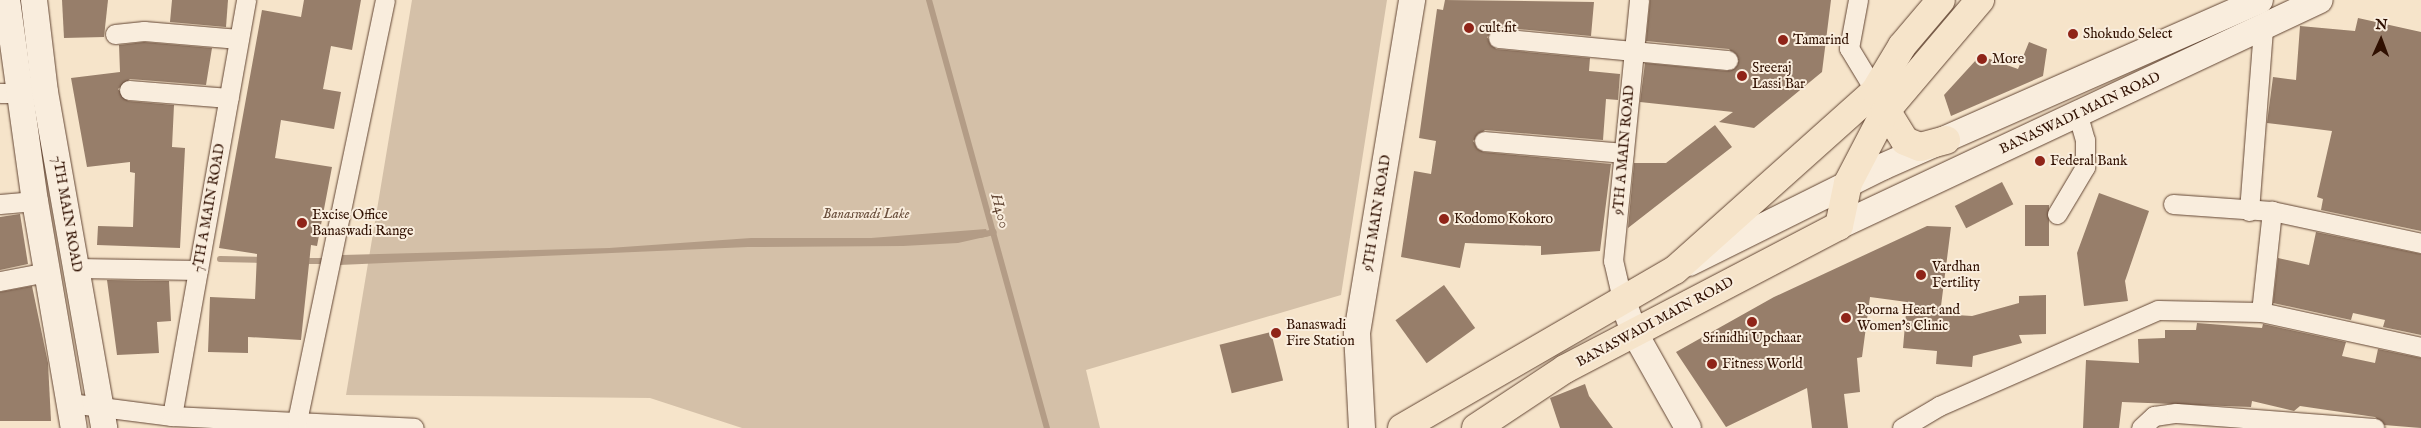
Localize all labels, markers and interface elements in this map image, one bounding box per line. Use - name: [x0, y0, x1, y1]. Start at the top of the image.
- north arrow: [2356, 15, 2406, 65]
- text: N: [2375, 16, 2388, 34]
- place label: cult.fit: [1479, 20, 1517, 36]
- marker: cult.fit: [1463, 22, 1475, 34]
- place label: Shokudo Select: [2083, 26, 2172, 42]
- marker: Shokudo Select: [2067, 28, 2079, 40]
- place label: Tamarind: [1793, 32, 1849, 48]
- marker: Tamarind: [1777, 34, 1789, 46]
- place label: More: [1992, 51, 2024, 67]
- marker: More: [1976, 53, 1988, 65]
- place label: Sreeraj Lassi Bar: [1752, 60, 1805, 92]
- street label: BANASWADI MAIN ROAD: [1997, 68, 2163, 158]
- marker: Sreeraj Lassi Bar: [1736, 70, 1748, 82]
- street label: 9TH A MAIN ROAD: [1610, 84, 1638, 216]
- street label: 7TH A MAIN ROAD: [189, 142, 229, 274]
- place label: Federal Bank: [2050, 153, 2127, 169]
- street label: 7TH MAIN ROAD: [48, 154, 86, 274]
- street label: 9TH MAIN ROAD: [1360, 154, 1394, 272]
- marker: Federal Bank: [2034, 155, 2046, 167]
- water label: H400: [987, 191, 1013, 231]
- park label: Banaswadi Lake: [823, 206, 909, 222]
- place label: Excise Office Banaswadi Range: [312, 207, 413, 240]
- place label: Kodomo Kokoro: [1454, 211, 1553, 227]
- marker: Kodomo Kokoro: [1438, 213, 1450, 225]
- marker: Excise Office Banaswadi Range: [296, 217, 308, 229]
- place label: Vardhan Fertility: [1932, 259, 1980, 292]
- marker: Vardhan Fertility: [1914, 268, 1928, 282]
- street label: BANASWADI MAIN ROAD: [1573, 273, 1737, 371]
- place label: Poorna Heart and Women's Clinic: [1857, 302, 1960, 334]
- marker: Poorna Heart and Women's Clinic: [1839, 311, 1853, 325]
- marker: Srinidhi Upchaar: [1746, 316, 1758, 328]
- place label: Banaswadi Fire Station: [1286, 317, 1355, 350]
- marker: Banaswadi Fire Station: [1270, 327, 1282, 339]
- place label: Srinidhi Upchaar: [1703, 330, 1801, 346]
- place label: Fitness World: [1722, 356, 1803, 372]
- marker: Fitness World: [1706, 358, 1718, 370]

